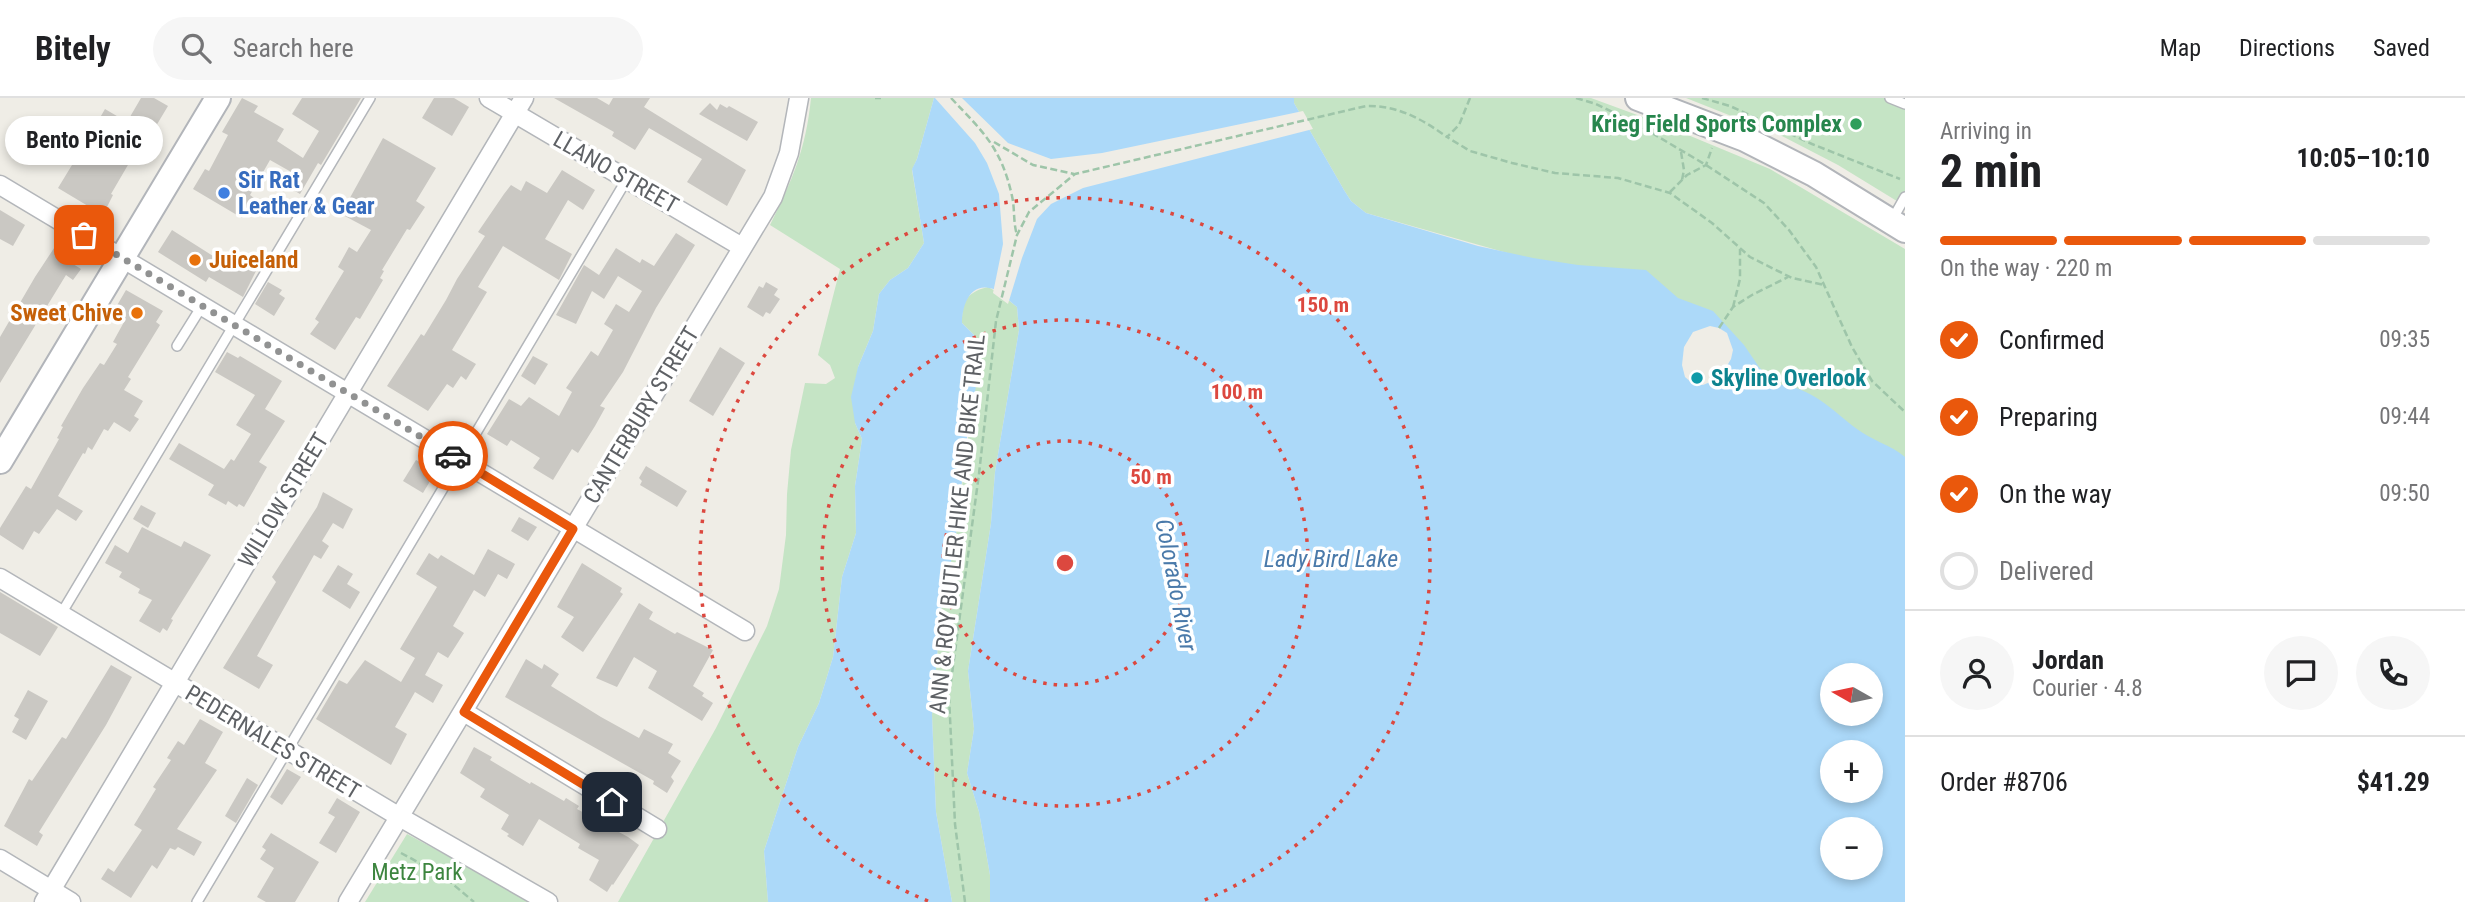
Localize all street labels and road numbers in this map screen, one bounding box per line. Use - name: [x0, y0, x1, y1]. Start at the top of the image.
- street label: LLANO STREET: [548, 126, 683, 219]
- street label: CANTERBURY STREET: [578, 322, 705, 509]
- street label: ANN & ROY BUTLER HIKE AND BIKE TRAIL: [924, 333, 991, 715]
- street label: WILLOW STREET: [233, 428, 334, 572]
- street label: PEDERNALES STREET: [180, 680, 365, 805]

